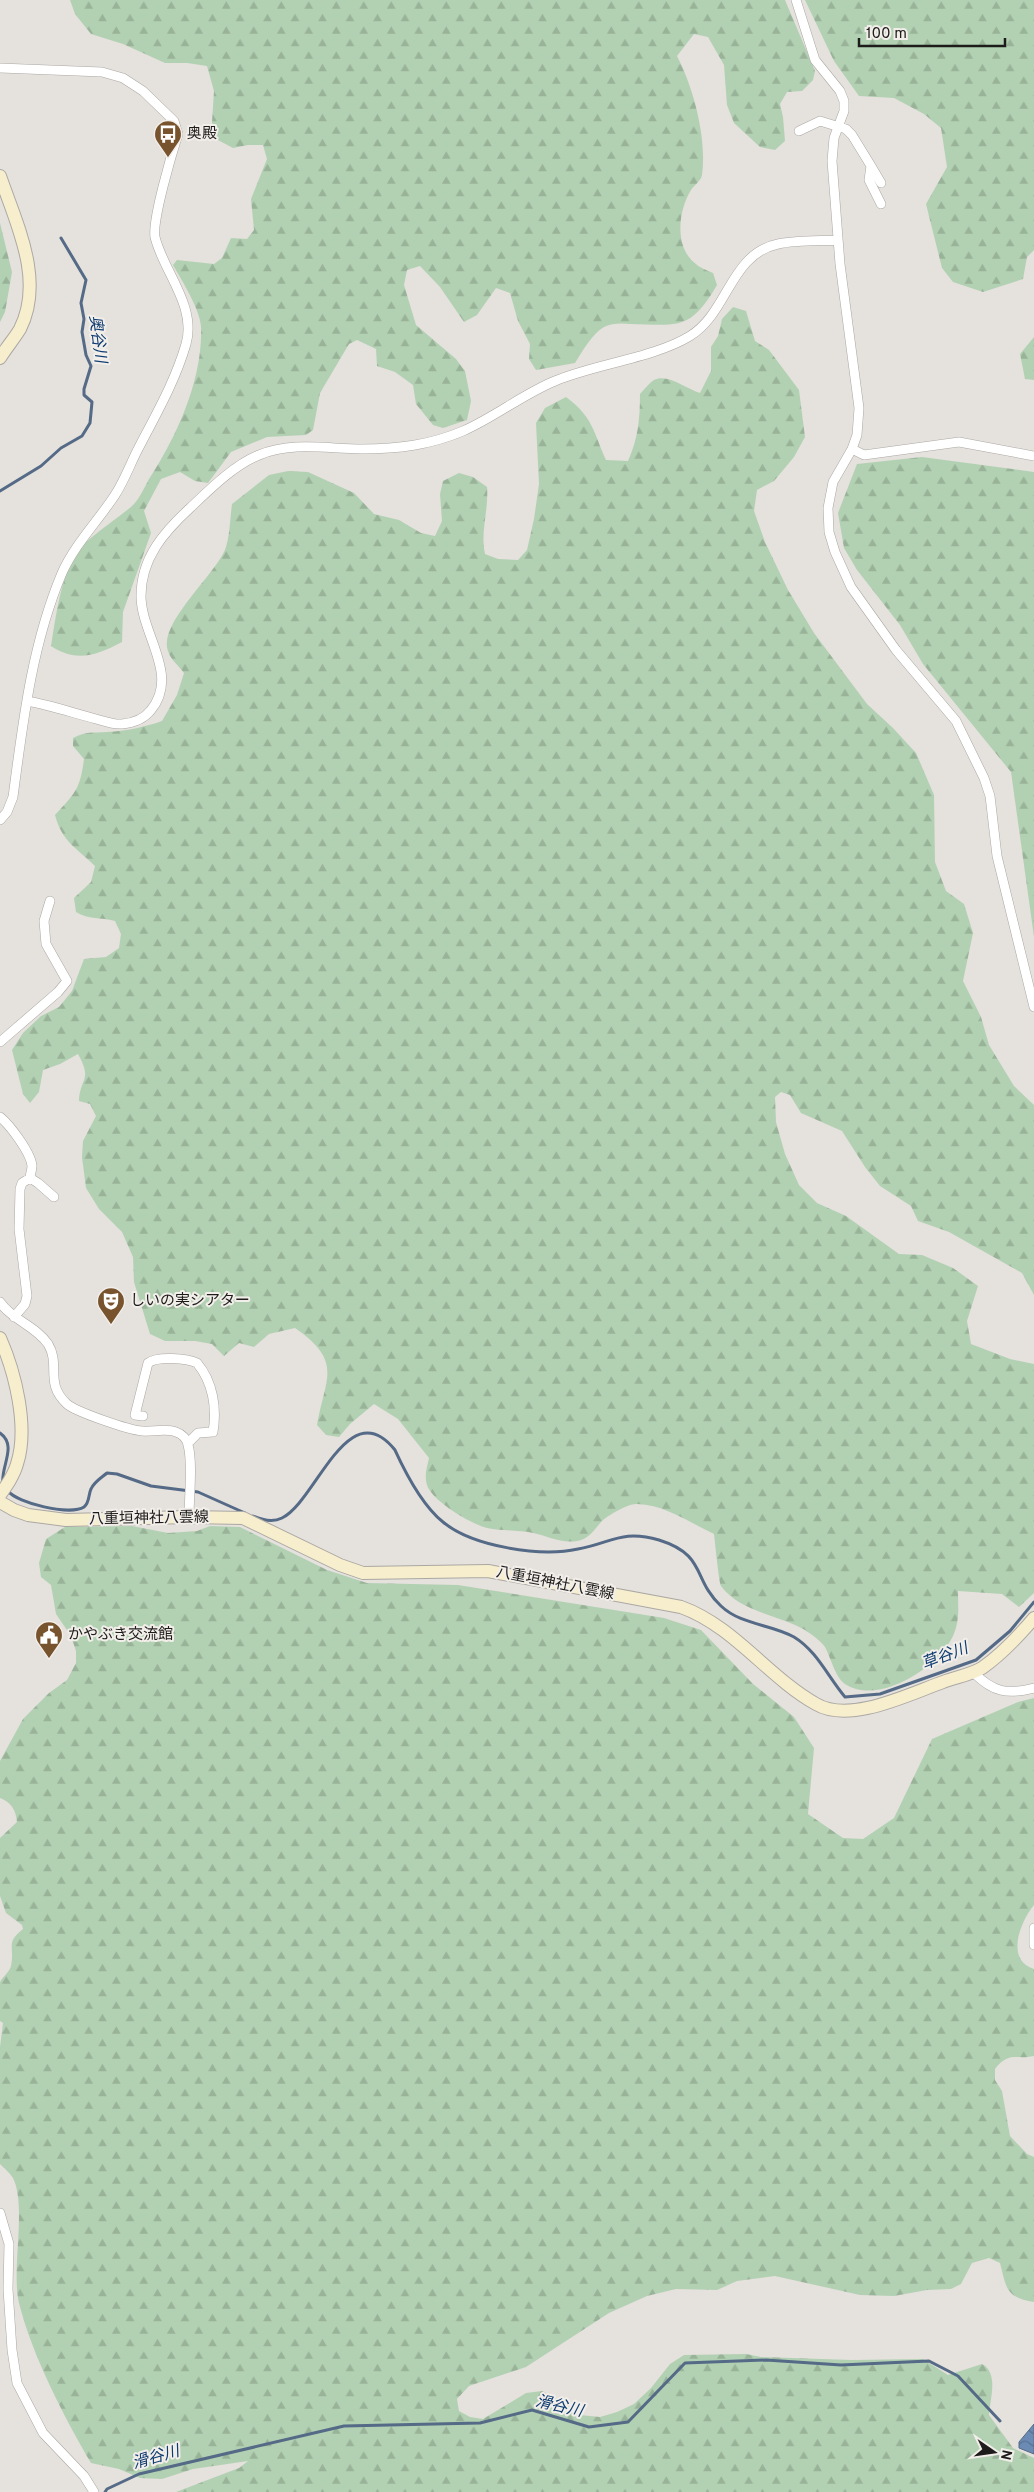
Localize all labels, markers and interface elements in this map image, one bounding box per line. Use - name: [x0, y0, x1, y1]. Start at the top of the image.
- scale bar: [859, 15, 1005, 47]
- text: 100 m: [866, 25, 907, 44]
- bus stop icon: 奥殿: [153, 119, 183, 158]
- place label: 奥殿: [187, 125, 217, 144]
- water label: 奥谷川: [84, 314, 110, 366]
- theatre icon: しいの実シアター: [96, 1286, 126, 1325]
- place label: しいの実シアター: [130, 1292, 250, 1311]
- street label: 八重垣神社八雲線: [89, 1508, 209, 1530]
- street label: 八重垣神社八雲線: [494, 1563, 616, 1605]
- public building icon: かやぶき交流館: [34, 1620, 64, 1659]
- place label: かやぶき交流館: [68, 1626, 173, 1645]
- water label: 草谷川: [919, 1638, 973, 1675]
- water label: 滑谷川: [533, 2392, 587, 2423]
- north arrow: [969, 2427, 1019, 2477]
- water label: 滑谷川: [130, 2441, 184, 2474]
- text: N: [996, 2448, 1015, 2461]

